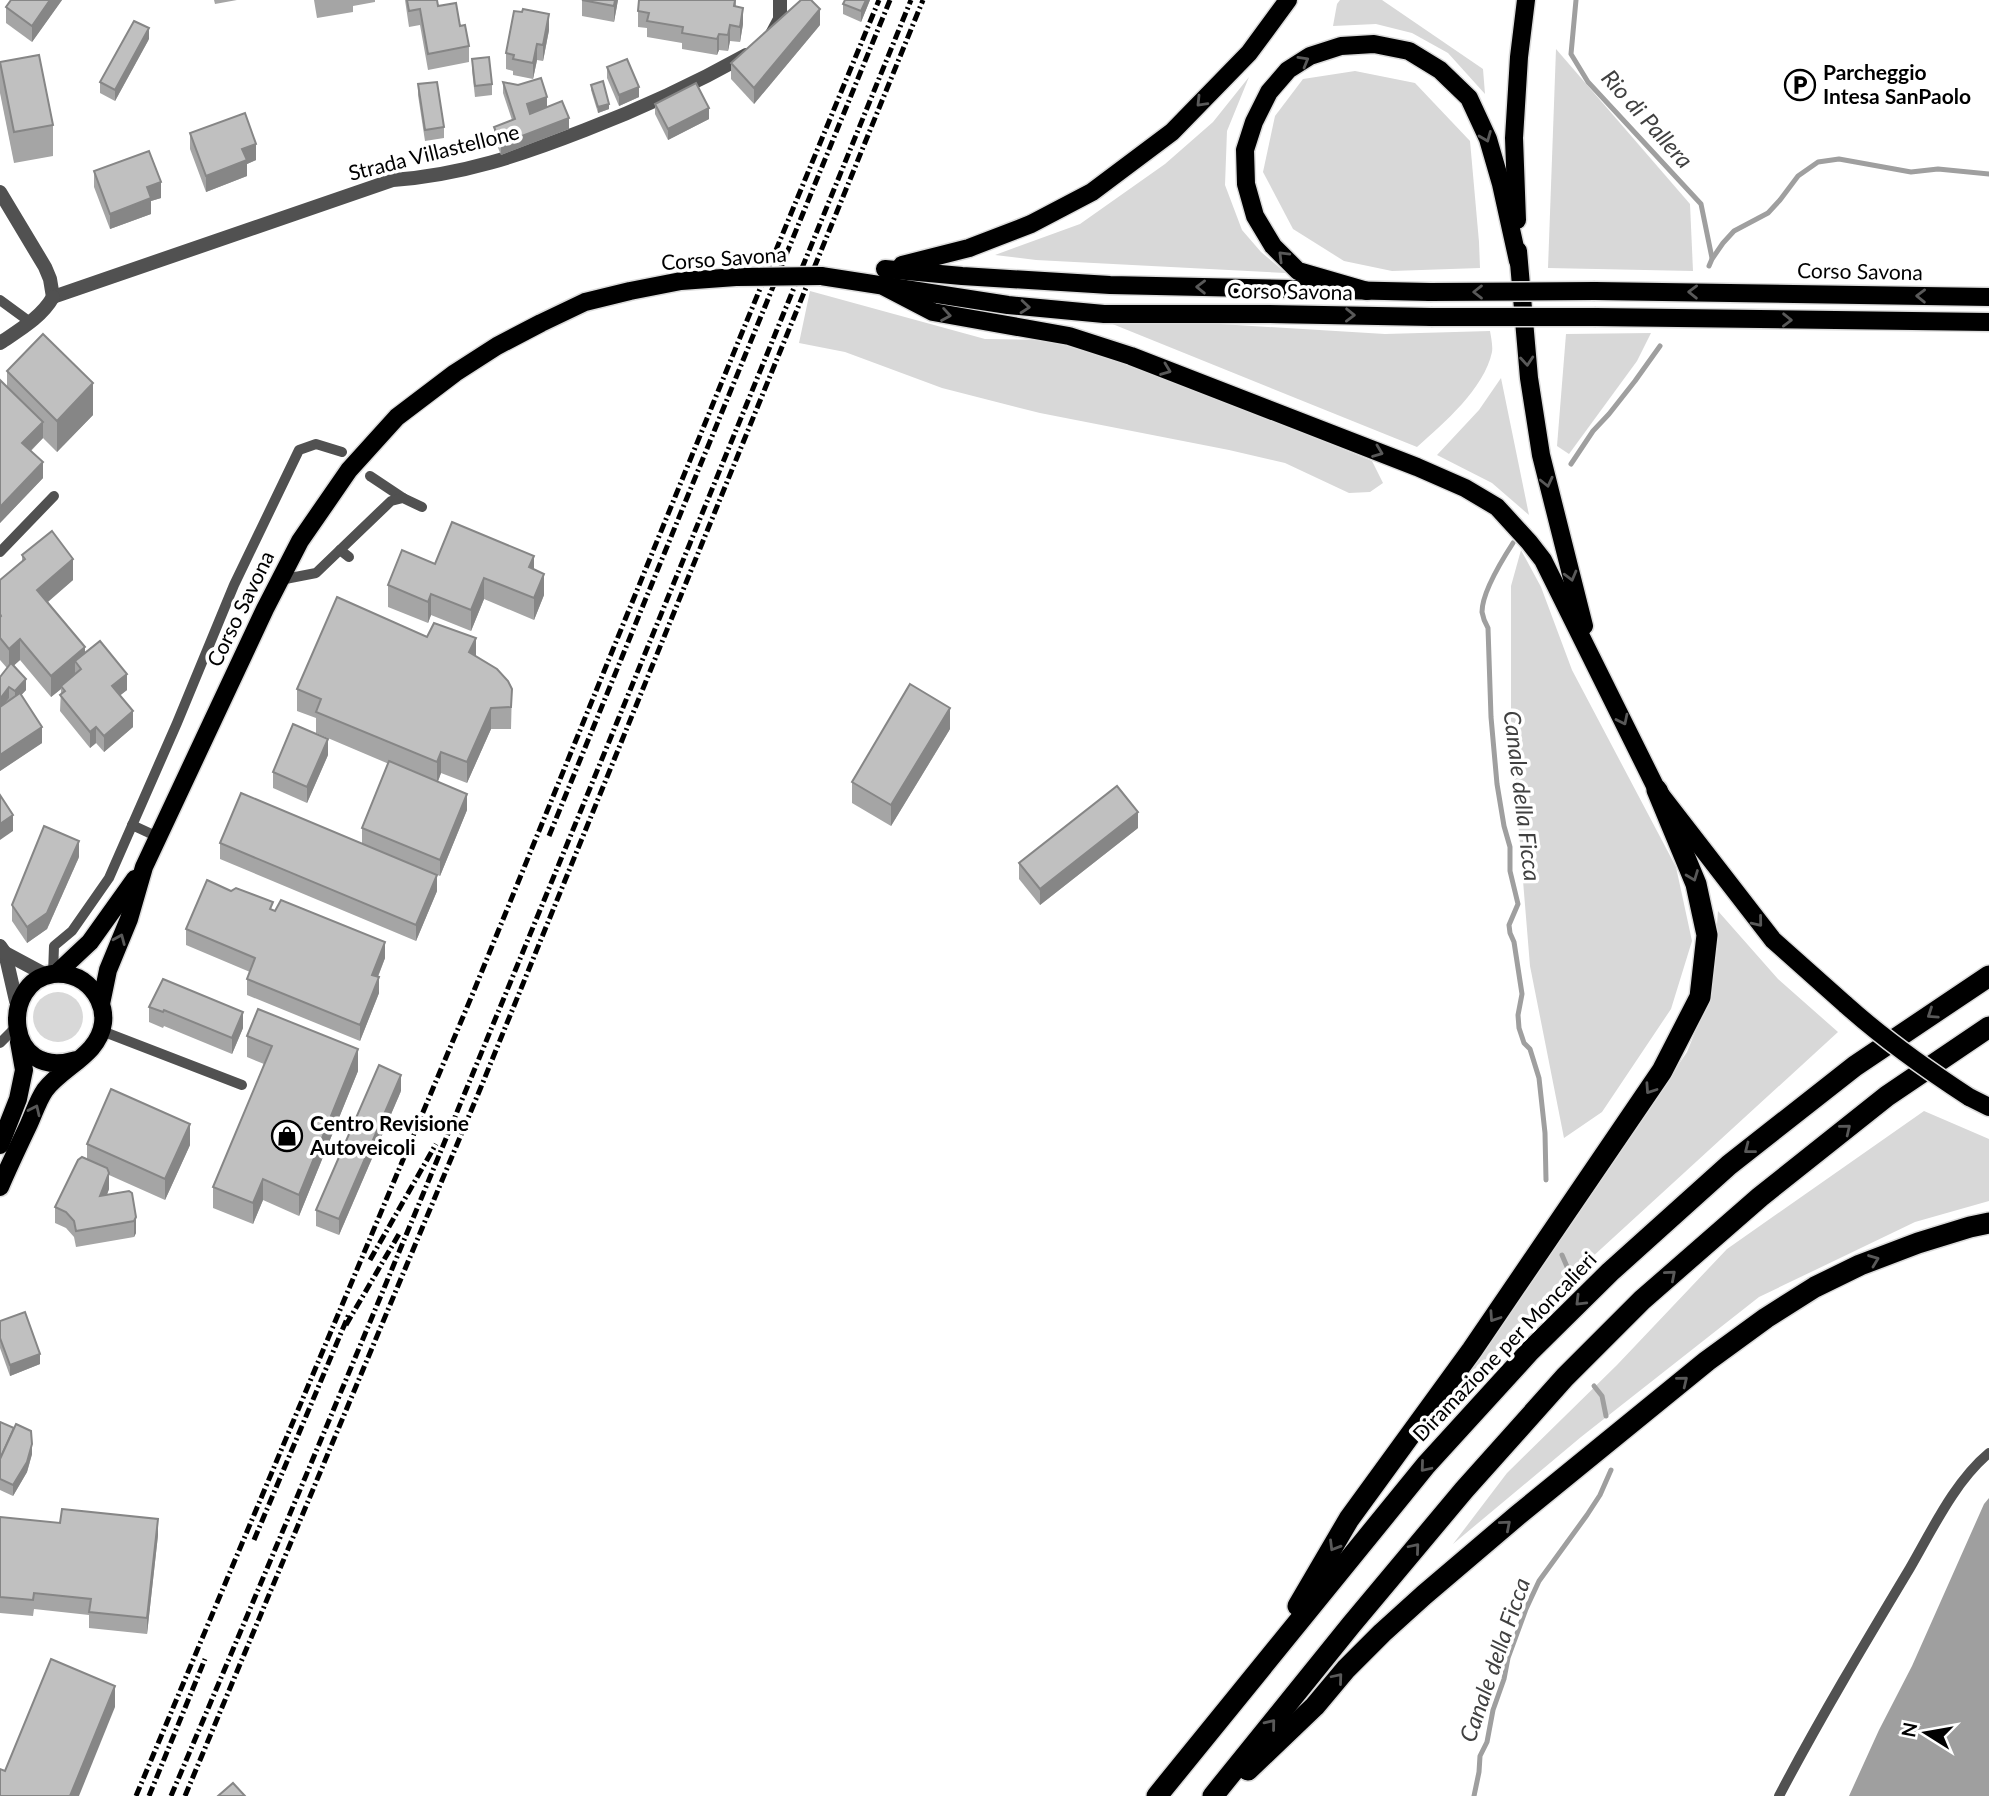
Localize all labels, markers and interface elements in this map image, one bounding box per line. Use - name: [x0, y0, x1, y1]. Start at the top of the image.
- one-way arrow: [1297, 56, 1309, 69]
- place label: Parcheggio Intesa SanPaolo: [1823, 59, 1971, 108]
- water label: Rio di Pallera: [1596, 63, 1699, 173]
- parking icon: Parcheggio Intesa SanPaolo: [1783, 68, 1817, 102]
- one-way arrow: [1197, 94, 1210, 107]
- street label: Strada Villastellone: [346, 118, 522, 185]
- one-way arrow: [1478, 130, 1492, 142]
- street label: Corso Savona: [660, 241, 787, 274]
- one-way arrow: [1279, 252, 1292, 265]
- street label: Corso Savona: [1797, 257, 1923, 284]
- street label: Corso Savona: [1227, 277, 1353, 304]
- one-way arrow: [1195, 279, 1206, 295]
- one-way arrow: [1472, 284, 1483, 300]
- one-way arrow: [1688, 285, 1699, 300]
- one-way arrow: [1915, 288, 1926, 304]
- one-way arrow: [1019, 299, 1031, 314]
- one-way arrow: [940, 306, 952, 321]
- one-way arrow: [1345, 307, 1356, 323]
- one-way arrow: [1782, 312, 1793, 327]
- one-way arrow: [1519, 356, 1534, 367]
- one-way arrow: [1160, 361, 1172, 375]
- one-way arrow: [1372, 444, 1384, 458]
- one-way arrow: [1539, 476, 1554, 488]
- street label: Corso Savona: [201, 546, 278, 670]
- one-way arrow: [1563, 569, 1577, 581]
- water label: Canale della Ficca: [1499, 709, 1547, 883]
- one-way arrow: [1615, 713, 1629, 725]
- one-way arrow: [1684, 870, 1698, 882]
- one-way arrow: [1750, 915, 1763, 927]
- one-way arrow: [112, 934, 126, 946]
- one-way arrow: [1927, 1006, 1940, 1019]
- one-way arrow: [1646, 1081, 1658, 1094]
- one-way arrow: [27, 1105, 41, 1117]
- place label: Centro Revisione Autoveicoli: [309, 1110, 469, 1159]
- shop icon: Centro Revisione Autoveicoli: [270, 1119, 304, 1153]
- one-way arrow: [1838, 1124, 1850, 1137]
- one-way arrow: [1745, 1141, 1758, 1153]
- street label: Diramazione per Moncalieri: [1407, 1246, 1601, 1446]
- one-way arrow: [1867, 1254, 1879, 1268]
- one-way arrow: [1663, 1271, 1676, 1283]
- one-way arrow: [1576, 1293, 1589, 1306]
- one-way arrow: [1490, 1309, 1502, 1322]
- one-way arrow: [1675, 1377, 1687, 1390]
- one-way arrow: [1421, 1459, 1433, 1472]
- one-way arrow: [1498, 1521, 1511, 1533]
- one-way arrow: [1329, 1538, 1342, 1551]
- one-way arrow: [1407, 1543, 1420, 1555]
- water label: Canale della Ficca: [1453, 1574, 1535, 1745]
- one-way arrow: [1330, 1674, 1342, 1687]
- north arrow: [1891, 1698, 1961, 1768]
- one-way arrow: [1263, 1719, 1276, 1731]
- text: N: [1896, 1720, 1922, 1739]

